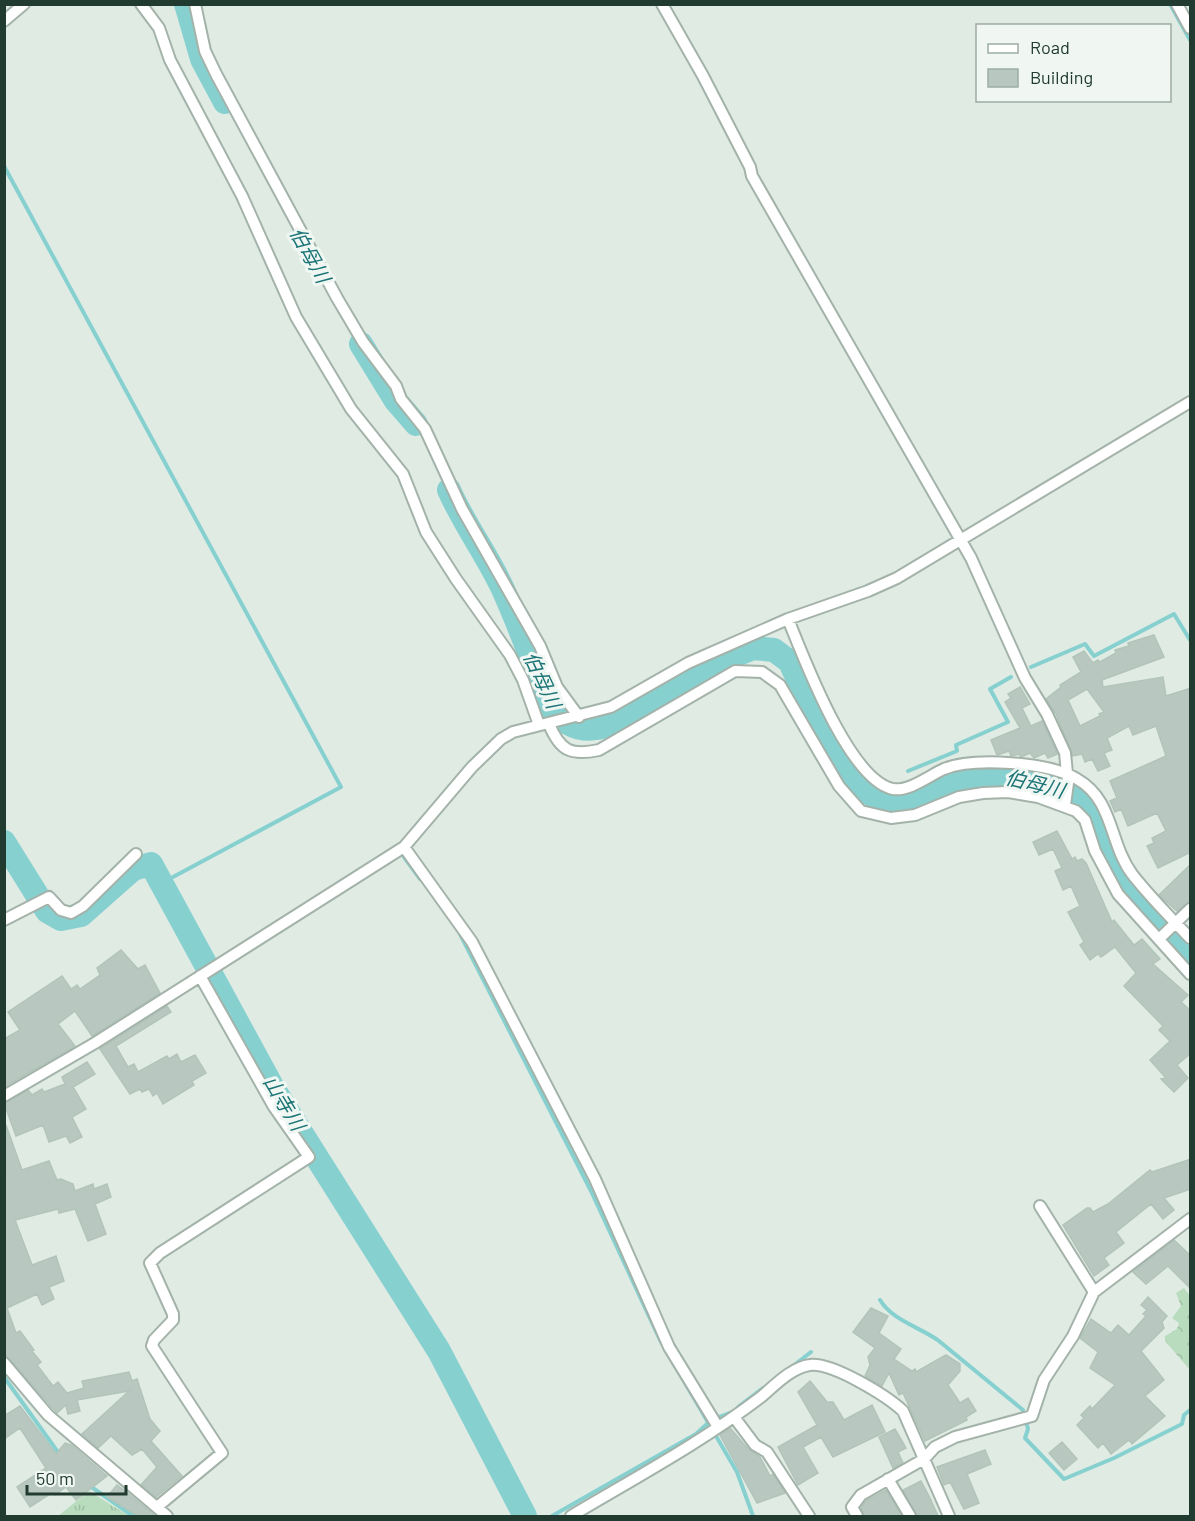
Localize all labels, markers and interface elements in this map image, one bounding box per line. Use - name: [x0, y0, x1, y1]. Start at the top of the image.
- legend: [976, 24, 1171, 102]
- text: Road: [1030, 36, 1070, 58]
- text: Building: [1030, 66, 1093, 88]
- water label: 伯母川: [286, 222, 337, 288]
- water label: 伯母川: [519, 647, 567, 714]
- water label: 伯母川: [1003, 764, 1069, 802]
- water label: 山寺川: [259, 1071, 312, 1136]
- scale bar: [27, 1458, 126, 1496]
- text: 50 m: [36, 1467, 74, 1489]

